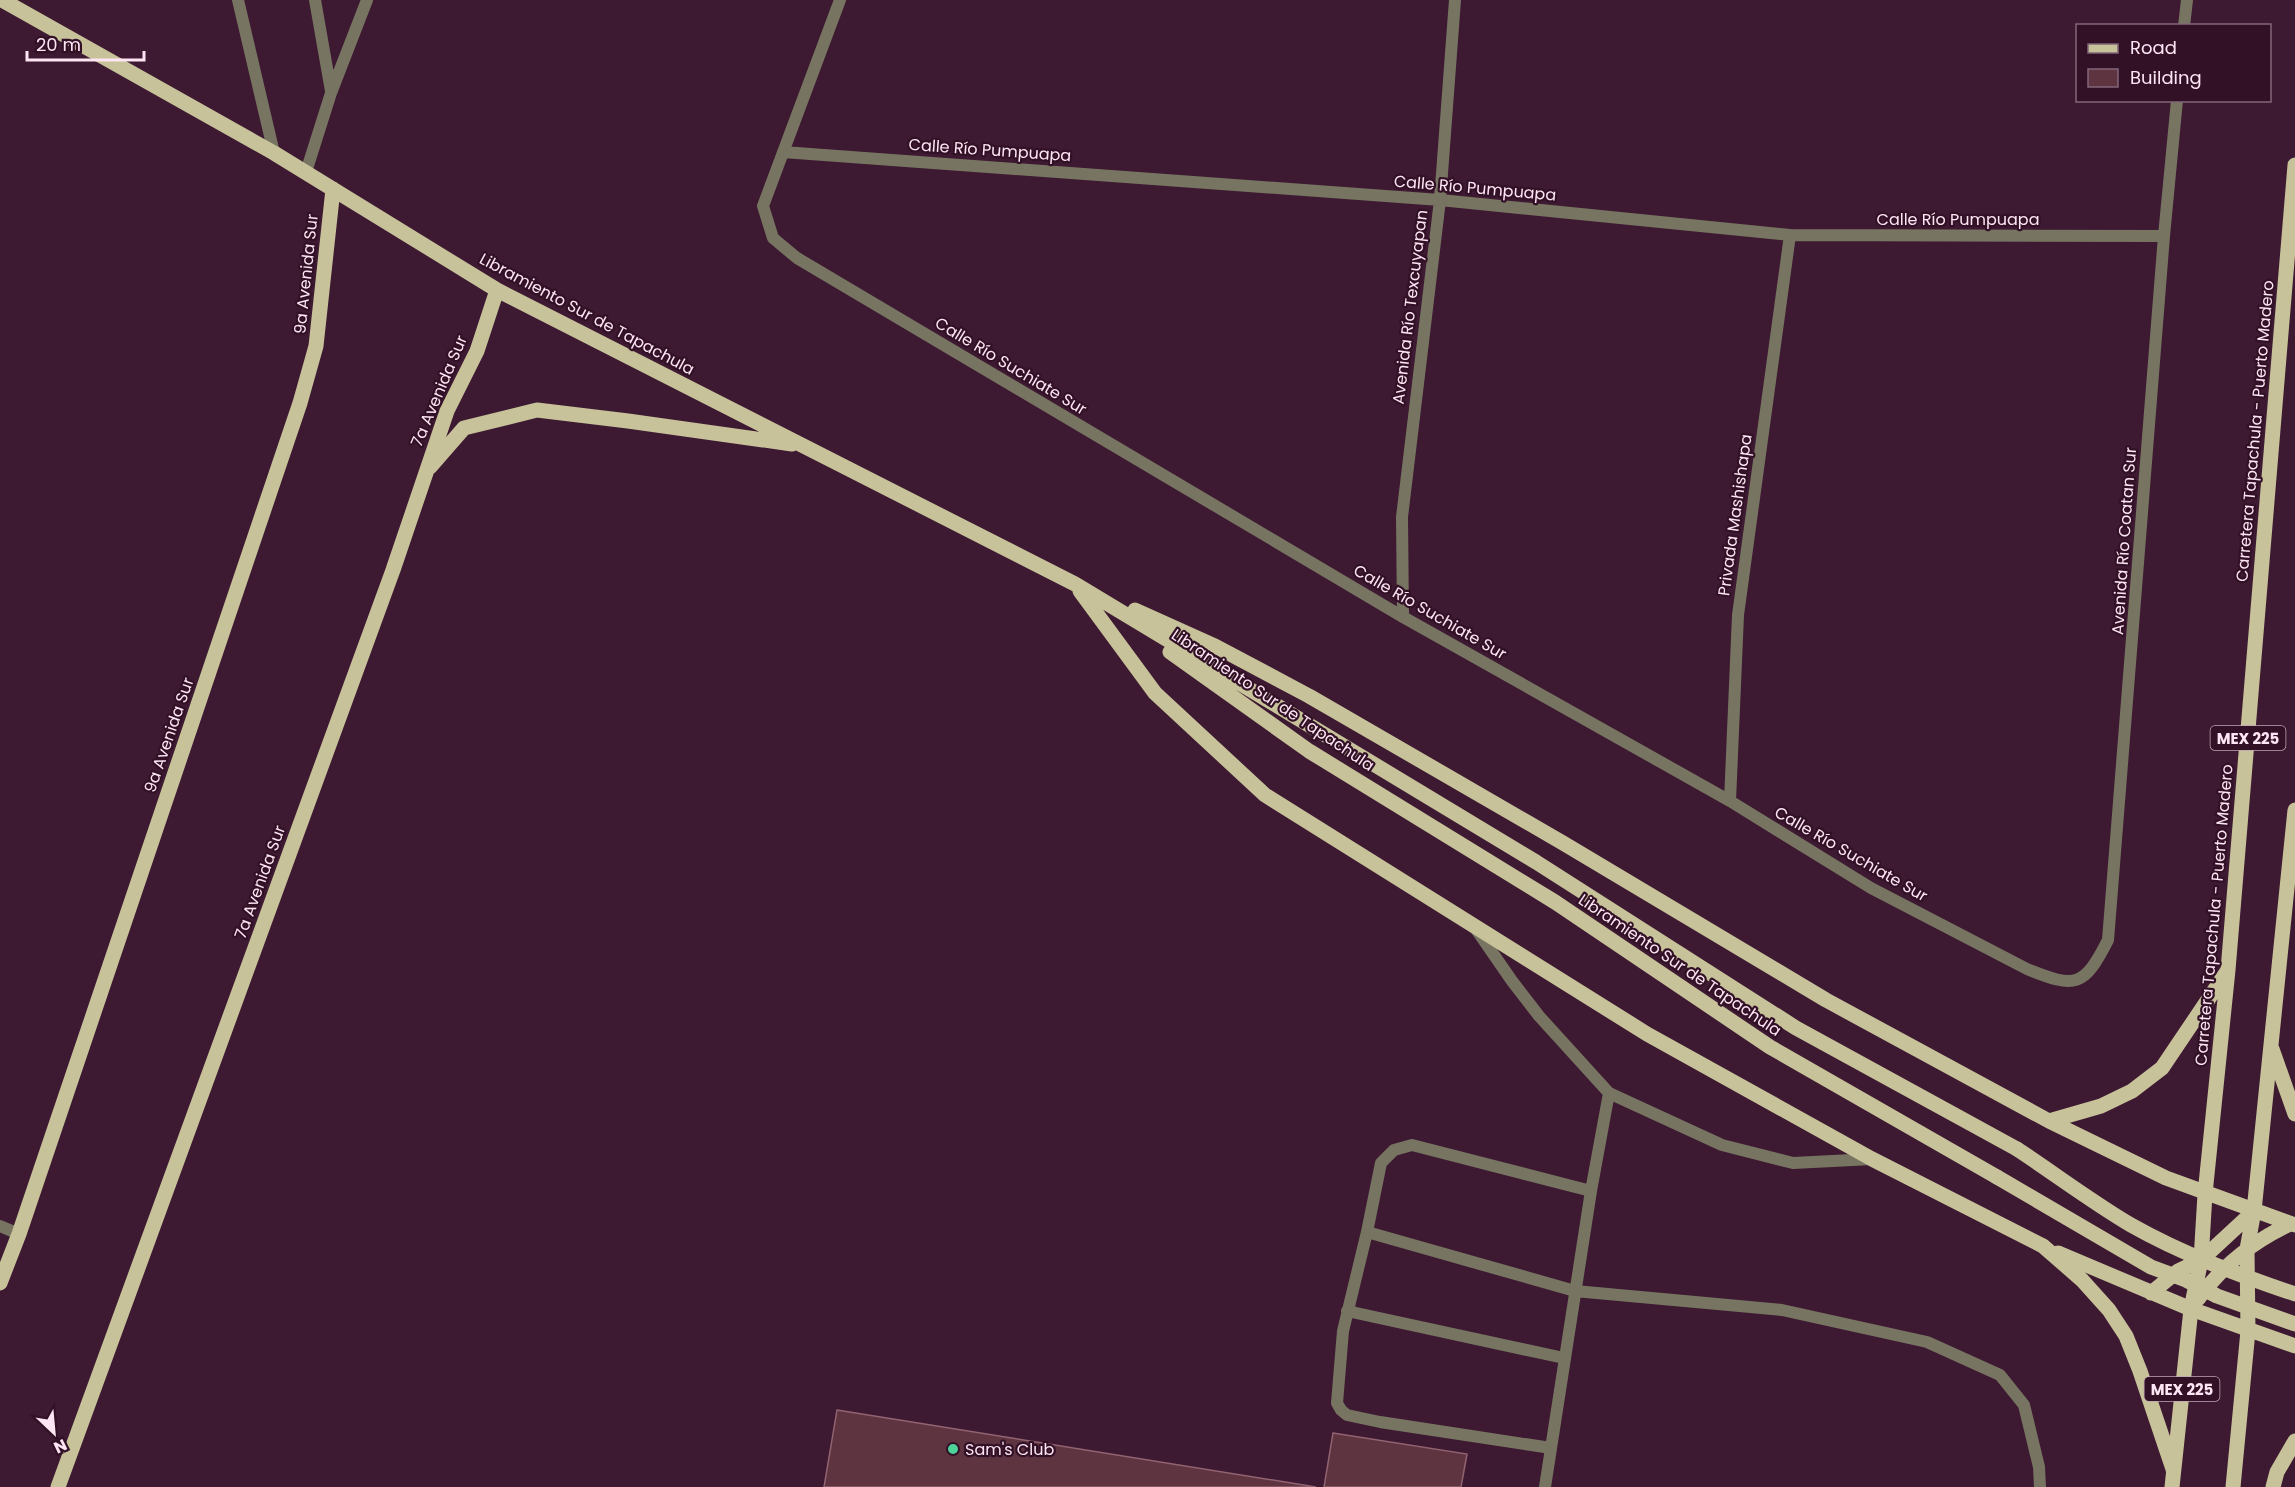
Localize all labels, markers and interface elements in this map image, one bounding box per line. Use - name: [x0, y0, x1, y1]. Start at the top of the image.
- scale bar: [27, 24, 144, 62]
- legend: [2076, 24, 2271, 102]
- text: 20 m: [36, 32, 81, 57]
- text: Road: [2130, 35, 2177, 60]
- text: Building: [2130, 65, 2202, 90]
- street label: Calle Río Pumpuapa: [908, 133, 1072, 167]
- street label: Calle Río Pumpuapa: [1393, 169, 1557, 207]
- street label: Avenida Río Texcuyapan: [1387, 208, 1433, 406]
- street label: Calle Río Pumpuapa: [1877, 208, 2039, 231]
- street label: 9a Avenida Sur: [288, 213, 324, 335]
- street label: Libramiento Sur de Tapachula: [476, 247, 698, 381]
- street label: Carretera Tapachula - Puerto Madero: [2230, 279, 2280, 583]
- street label: Calle Río Suchiate Sur: [931, 311, 1091, 421]
- street label: 7a Avenida Sur: [405, 332, 473, 450]
- street label: Privada Mashishapa: [1712, 433, 1758, 597]
- street label: Avenida Río Coatan Sur: [2106, 446, 2142, 636]
- street label: Calle Río Suchiate Sur: [1349, 559, 1511, 665]
- street label: Libramiento Sur de Tapachula: [1167, 623, 1379, 777]
- street label: 9a Avenida Sur: [139, 674, 200, 796]
- road number: MEX 225: [2210, 726, 2286, 750]
- street label: Carretera Tapachula - Puerto Madero: [2189, 763, 2239, 1067]
- street label: Calle Río Suchiate Sur: [1770, 801, 1932, 907]
- street label: 7a Avenida Sur: [229, 822, 291, 942]
- street label: Libramiento Sur de Tapachula: [1574, 888, 1786, 1042]
- road number: MEX 225: [2144, 1377, 2220, 1401]
- north arrow: [24, 1403, 84, 1463]
- text: N: [50, 1433, 71, 1459]
- place label: Sam's Club: [965, 1438, 1054, 1461]
- marker: Sam's Club: [946, 1442, 960, 1456]

